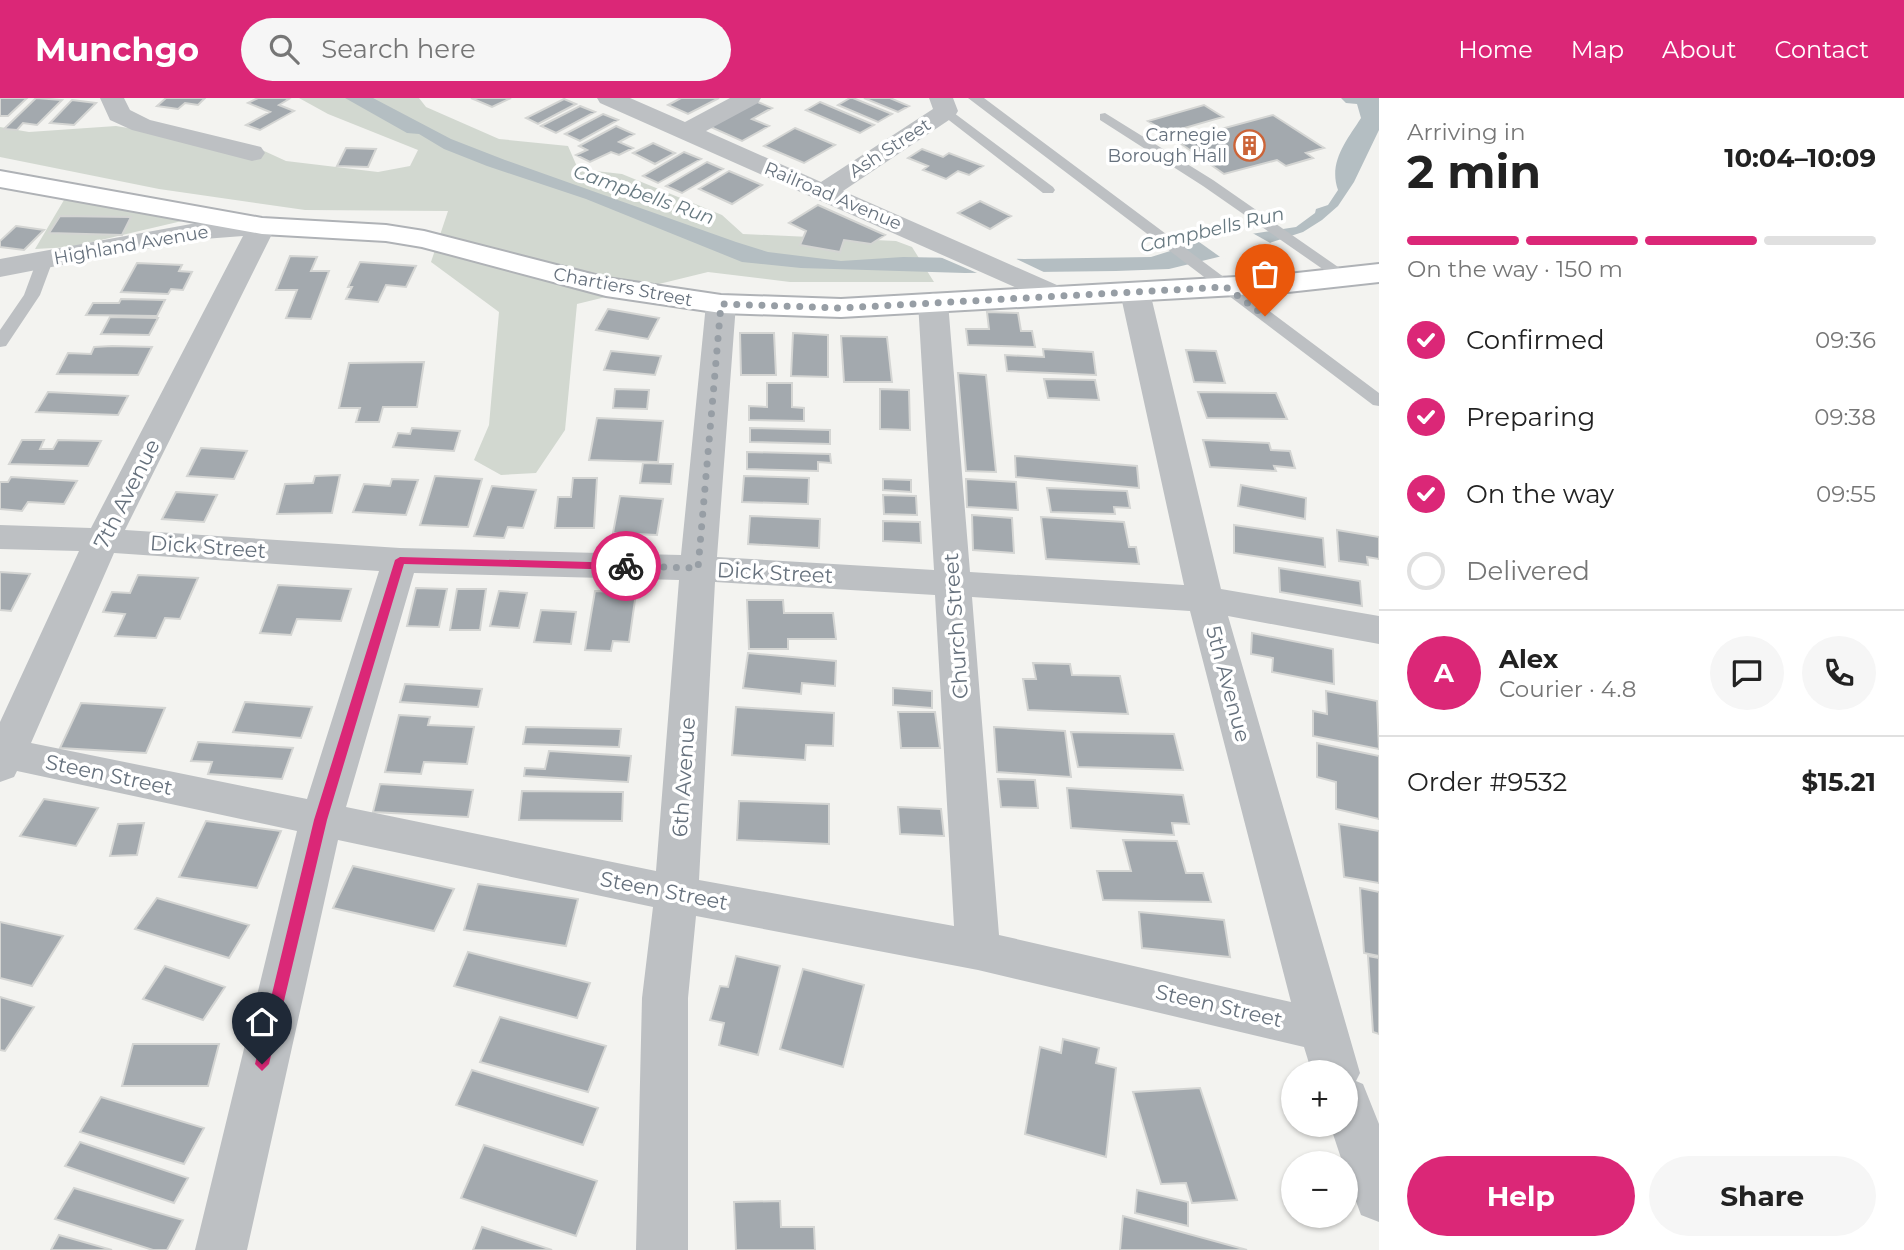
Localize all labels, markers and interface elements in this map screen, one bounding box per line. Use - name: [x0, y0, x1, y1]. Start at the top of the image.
- search box: [241, 18, 731, 81]
- text: Munchgo: [35, 29, 199, 69]
- icon: search: [265, 30, 303, 68]
- text: Search here: [321, 33, 476, 65]
- text: Home: [1458, 35, 1533, 64]
- text: Map: [1571, 35, 1624, 64]
- text: About: [1662, 35, 1736, 64]
- text: Contact: [1774, 35, 1869, 64]
- street label: Ash Street: [845, 113, 935, 183]
- text: Arriving in: [1407, 118, 1526, 146]
- place label: Carnegie Borough Hall: [1108, 124, 1227, 167]
- building icon: Carnegie Borough Hall: [1233, 128, 1267, 162]
- text: 10:04–10:09: [1724, 142, 1876, 174]
- text: 2 min: [1407, 143, 1541, 200]
- street label: Railroad Avenue: [761, 157, 905, 235]
- water label: Campbells Run: [570, 160, 717, 229]
- water label: Campbells Run: [1138, 202, 1286, 257]
- street label: Highland Avenue: [52, 221, 210, 269]
- pin: [1235, 244, 1295, 316]
- icon: bag: [1246, 255, 1284, 293]
- text: On the way · 150 m: [1407, 255, 1623, 283]
- street label: Chartiers Street: [552, 263, 694, 311]
- icon: check: [1407, 321, 1445, 359]
- text: Confirmed: [1466, 324, 1605, 356]
- text: 09:36: [1815, 326, 1876, 354]
- icon: check: [1407, 398, 1445, 436]
- text: Preparing: [1466, 401, 1595, 433]
- text: 09:38: [1814, 403, 1876, 431]
- street label: 7th Avenue: [88, 435, 165, 553]
- icon: check: [1407, 475, 1445, 513]
- text: On the way: [1466, 478, 1614, 510]
- text: 09:55: [1816, 480, 1876, 508]
- street label: Dick Street: [149, 530, 267, 563]
- courier: [591, 531, 661, 601]
- icon: bike: [607, 547, 645, 585]
- street label: Church Street: [938, 552, 973, 700]
- text: Delivered: [1466, 555, 1590, 587]
- street label: Dick Street: [716, 557, 834, 588]
- street label: 5th Avenue: [1201, 623, 1256, 745]
- button: chat: [1710, 636, 1784, 710]
- button: phone: [1802, 636, 1876, 710]
- text: Alex: [1499, 643, 1558, 675]
- text: A: [1434, 657, 1454, 689]
- text: Courier · 4.8: [1499, 675, 1636, 703]
- street label: 6th Avenue: [667, 716, 700, 838]
- street label: Steen Street: [43, 749, 175, 800]
- text: Order #9532: [1407, 766, 1567, 798]
- text: $15.21: [1801, 766, 1876, 798]
- street label: Steen Street: [598, 866, 730, 915]
- street label: Steen Street: [1153, 979, 1285, 1032]
- pin: [232, 992, 292, 1064]
- icon: home: [243, 1003, 281, 1041]
- map controls: [1281, 1060, 1358, 1228]
- button: +: [1281, 1060, 1358, 1137]
- button: −: [1281, 1151, 1358, 1228]
- button: Help: [1407, 1156, 1635, 1236]
- button: Share: [1649, 1156, 1876, 1236]

